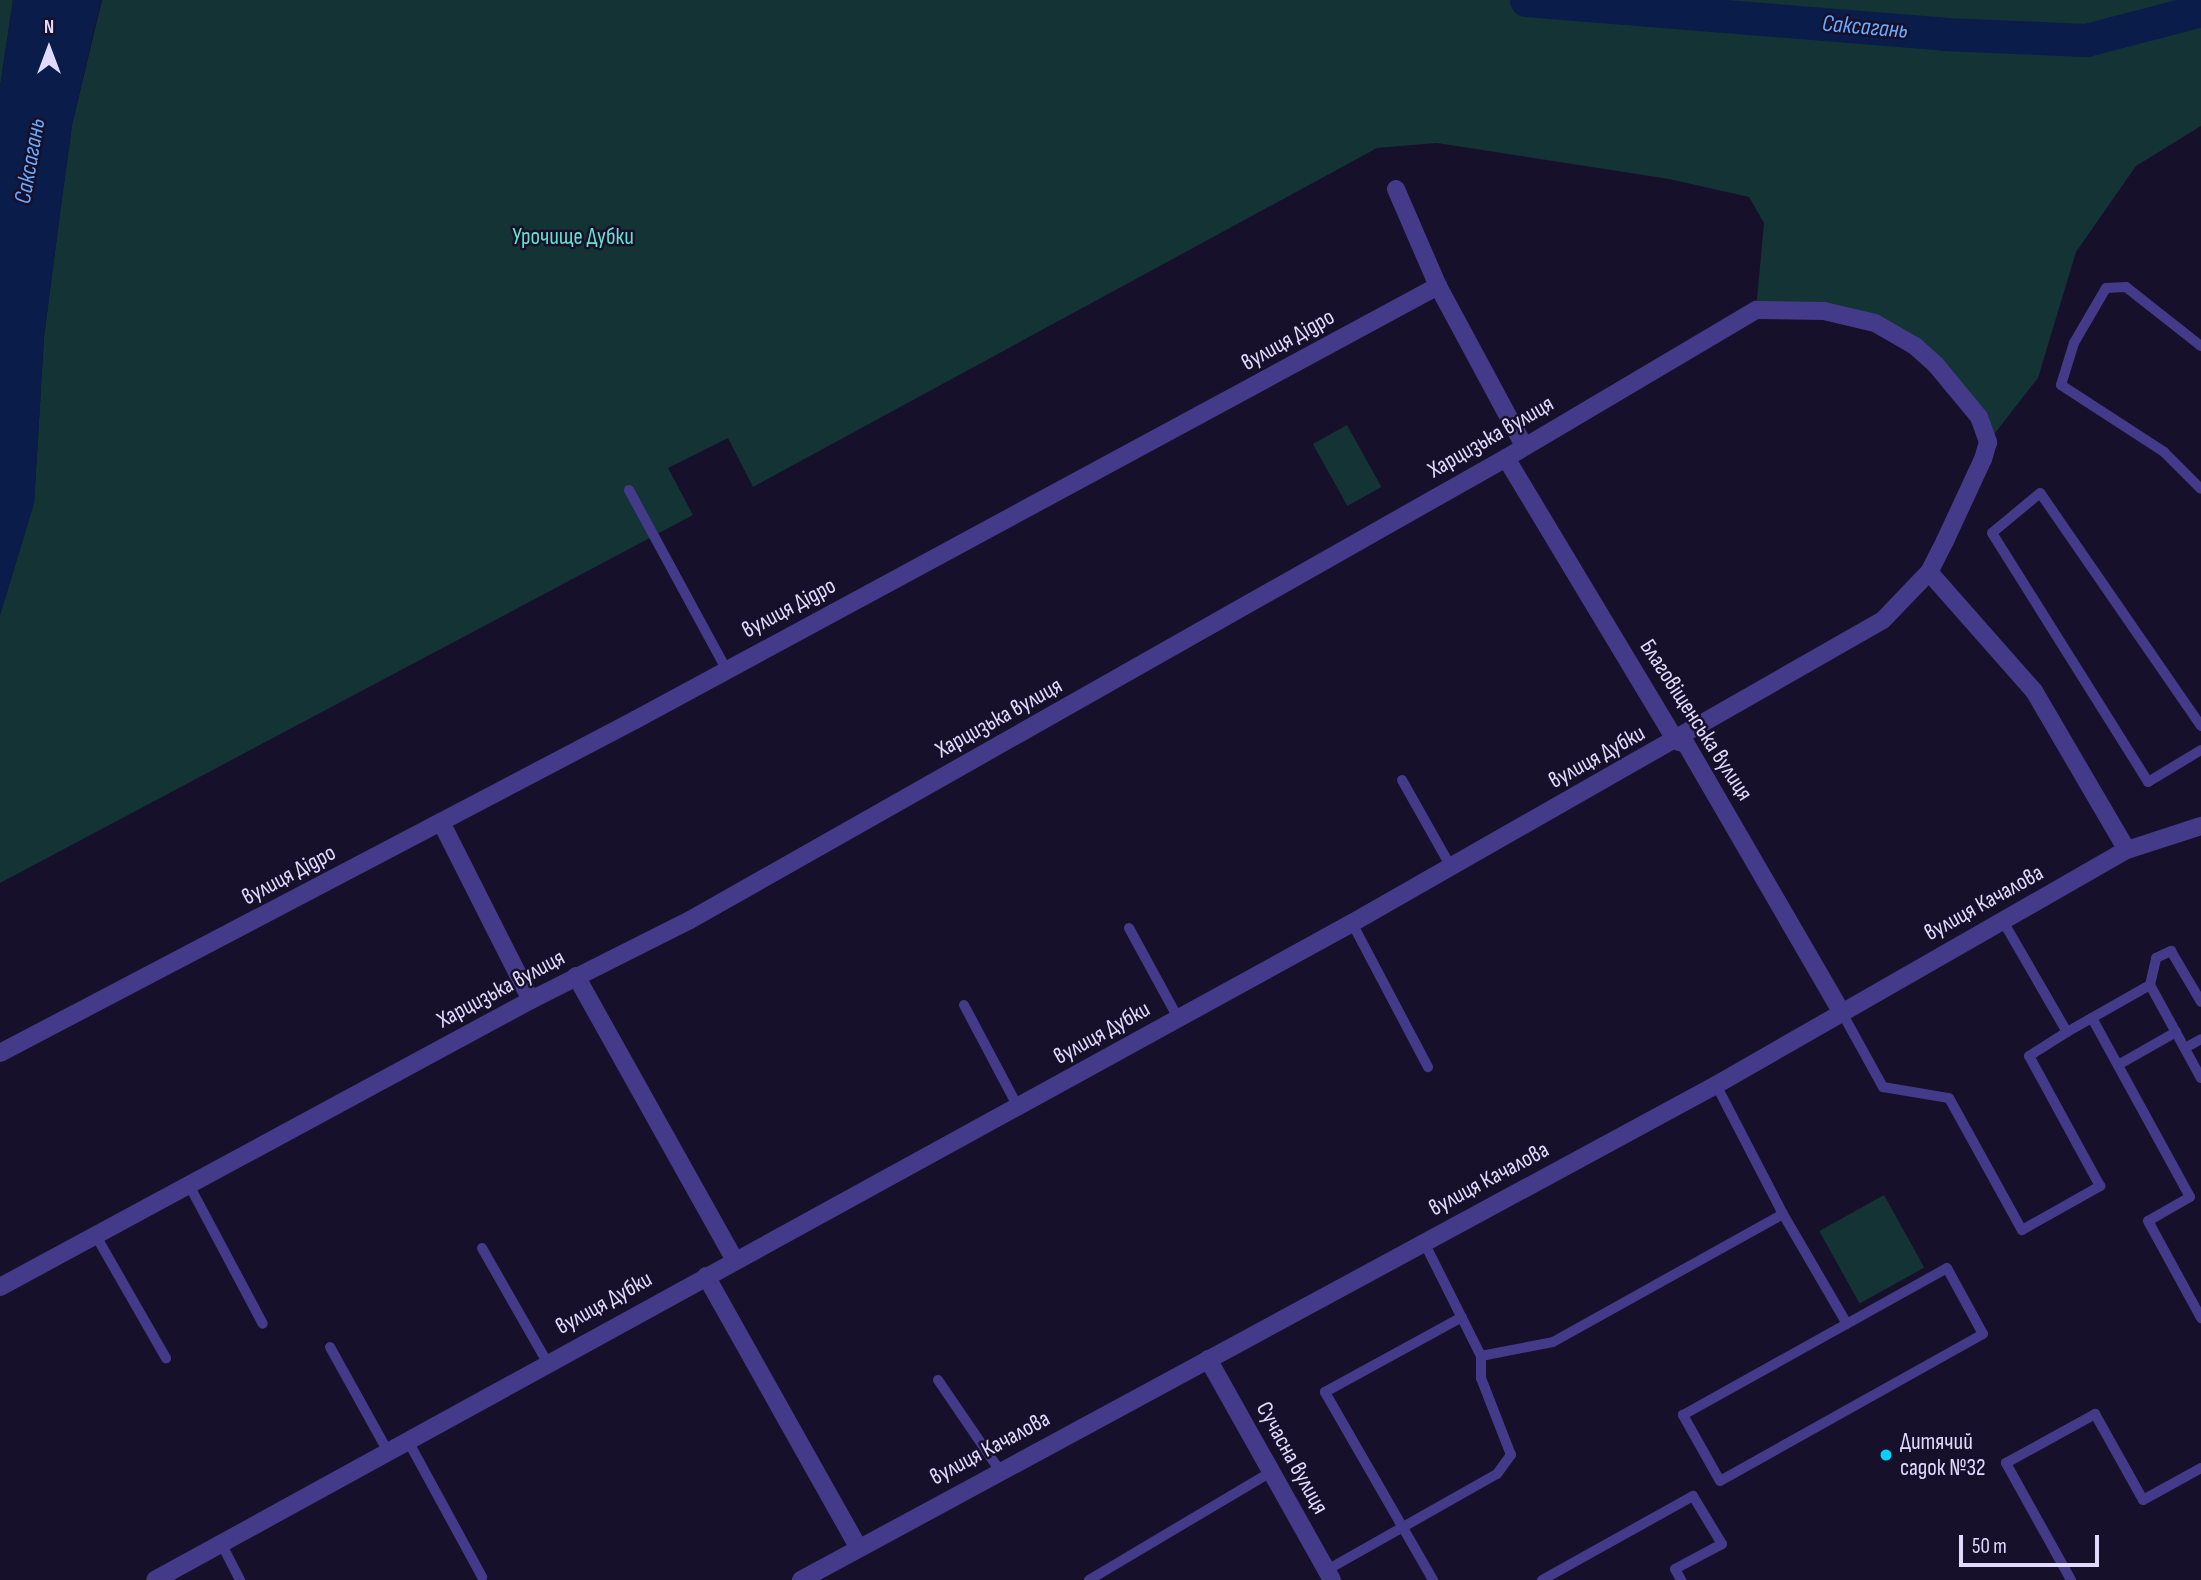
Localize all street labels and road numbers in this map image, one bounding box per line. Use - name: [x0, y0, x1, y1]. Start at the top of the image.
- street label: вулиця Дідро: [1237, 303, 1339, 377]
- street label: Харцизька вулиця: [1423, 390, 1559, 484]
- street label: вулиця Дідро: [737, 572, 841, 644]
- street label: Благовіщенська вулиця: [1634, 634, 1758, 806]
- street label: Харцизька вулиця: [931, 672, 1067, 764]
- street label: вулиця Дубки: [1544, 719, 1650, 795]
- street label: вулиця Дідро: [237, 839, 341, 911]
- street label: вулиця Качалова: [1920, 859, 2048, 947]
- street label: Харцизька вулиця: [433, 944, 569, 1034]
- street label: вулиця Дубки: [1049, 995, 1155, 1071]
- street label: вулиця Качалова: [1424, 1136, 1554, 1222]
- street label: вулиця Дубки: [551, 1265, 657, 1341]
- street label: Сучасна вулиця: [1250, 1397, 1334, 1519]
- street label: вулиця Качалова: [925, 1405, 1055, 1491]

